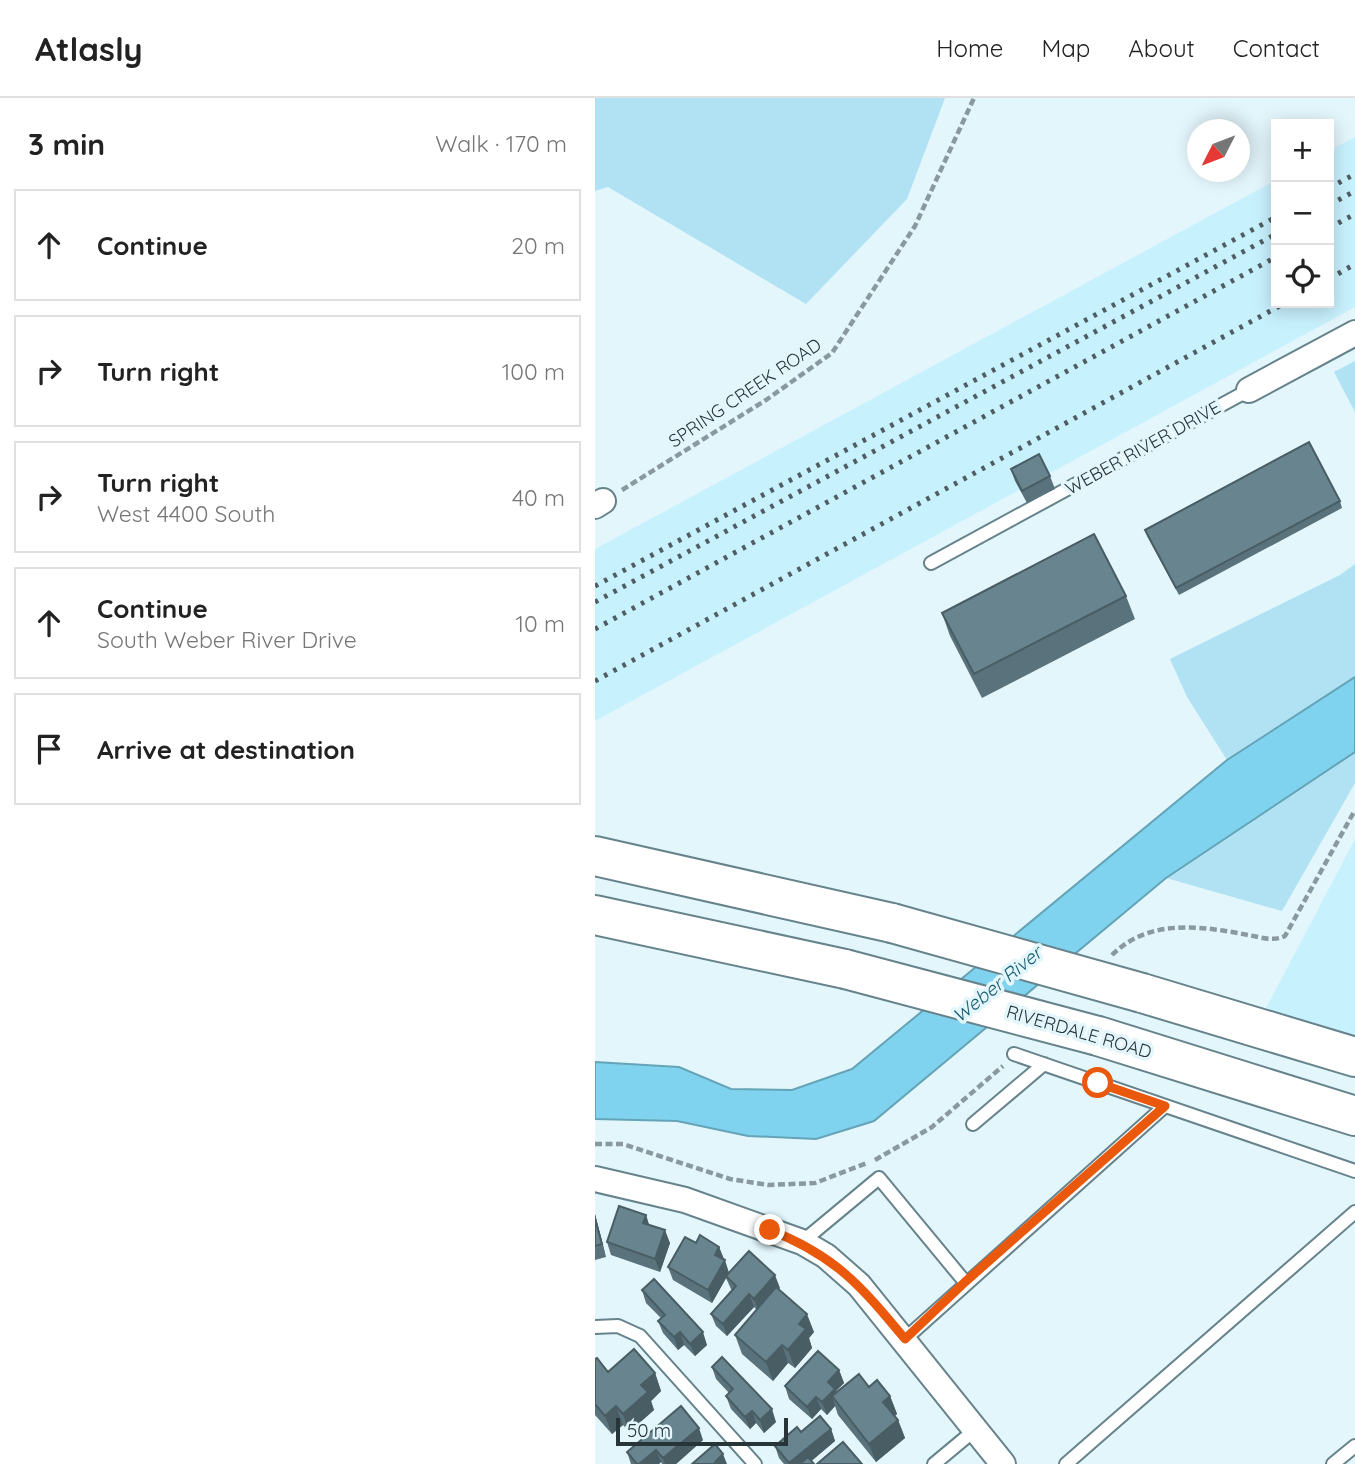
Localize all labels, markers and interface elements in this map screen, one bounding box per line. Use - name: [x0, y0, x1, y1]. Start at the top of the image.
- text: Atlasly: [35, 28, 143, 69]
- text: Home: [936, 33, 1003, 63]
- text: Map: [1041, 33, 1090, 63]
- text: About: [1128, 33, 1195, 63]
- text: Contact: [1233, 33, 1320, 63]
- north arrow: [1187, 119, 1250, 182]
- map controls: [1271, 119, 1334, 308]
- button: +: [1271, 119, 1334, 182]
- text: 3 min: [28, 125, 105, 163]
- text: Walk · 170 m: [435, 129, 567, 158]
- button: −: [1271, 182, 1334, 245]
- icon: ahead: [30, 226, 68, 264]
- text: Continue: [97, 229, 208, 262]
- text: 20 m: [511, 231, 565, 260]
- button: locate: [1271, 245, 1334, 308]
- street label: SPRING CREEK ROAD: [664, 333, 826, 452]
- icon: right: [30, 352, 68, 390]
- text: Turn right: [97, 355, 219, 388]
- text: 100 m: [502, 357, 565, 386]
- street label: WEBER RIVER DRIVE: [1061, 395, 1224, 500]
- text: Turn right: [97, 466, 219, 499]
- icon: right: [30, 478, 68, 516]
- text: 40 m: [512, 483, 565, 512]
- text: West 4400 South: [97, 499, 275, 528]
- text: Continue: [97, 592, 208, 625]
- icon: ahead: [30, 604, 68, 642]
- text: 10 m: [516, 609, 565, 638]
- text: South Weber River Drive: [97, 625, 357, 654]
- icon: arrive: [30, 730, 68, 768]
- text: Arrive at destination: [97, 733, 355, 766]
- water label: Weber River: [947, 939, 1049, 1027]
- street label: RIVERDALE ROAD: [1004, 1000, 1155, 1063]
- route start: [1082, 1067, 1113, 1098]
- route end: [754, 1214, 785, 1245]
- scale bar: [616, 1415, 787, 1447]
- text: 50 m: [627, 1418, 671, 1442]

